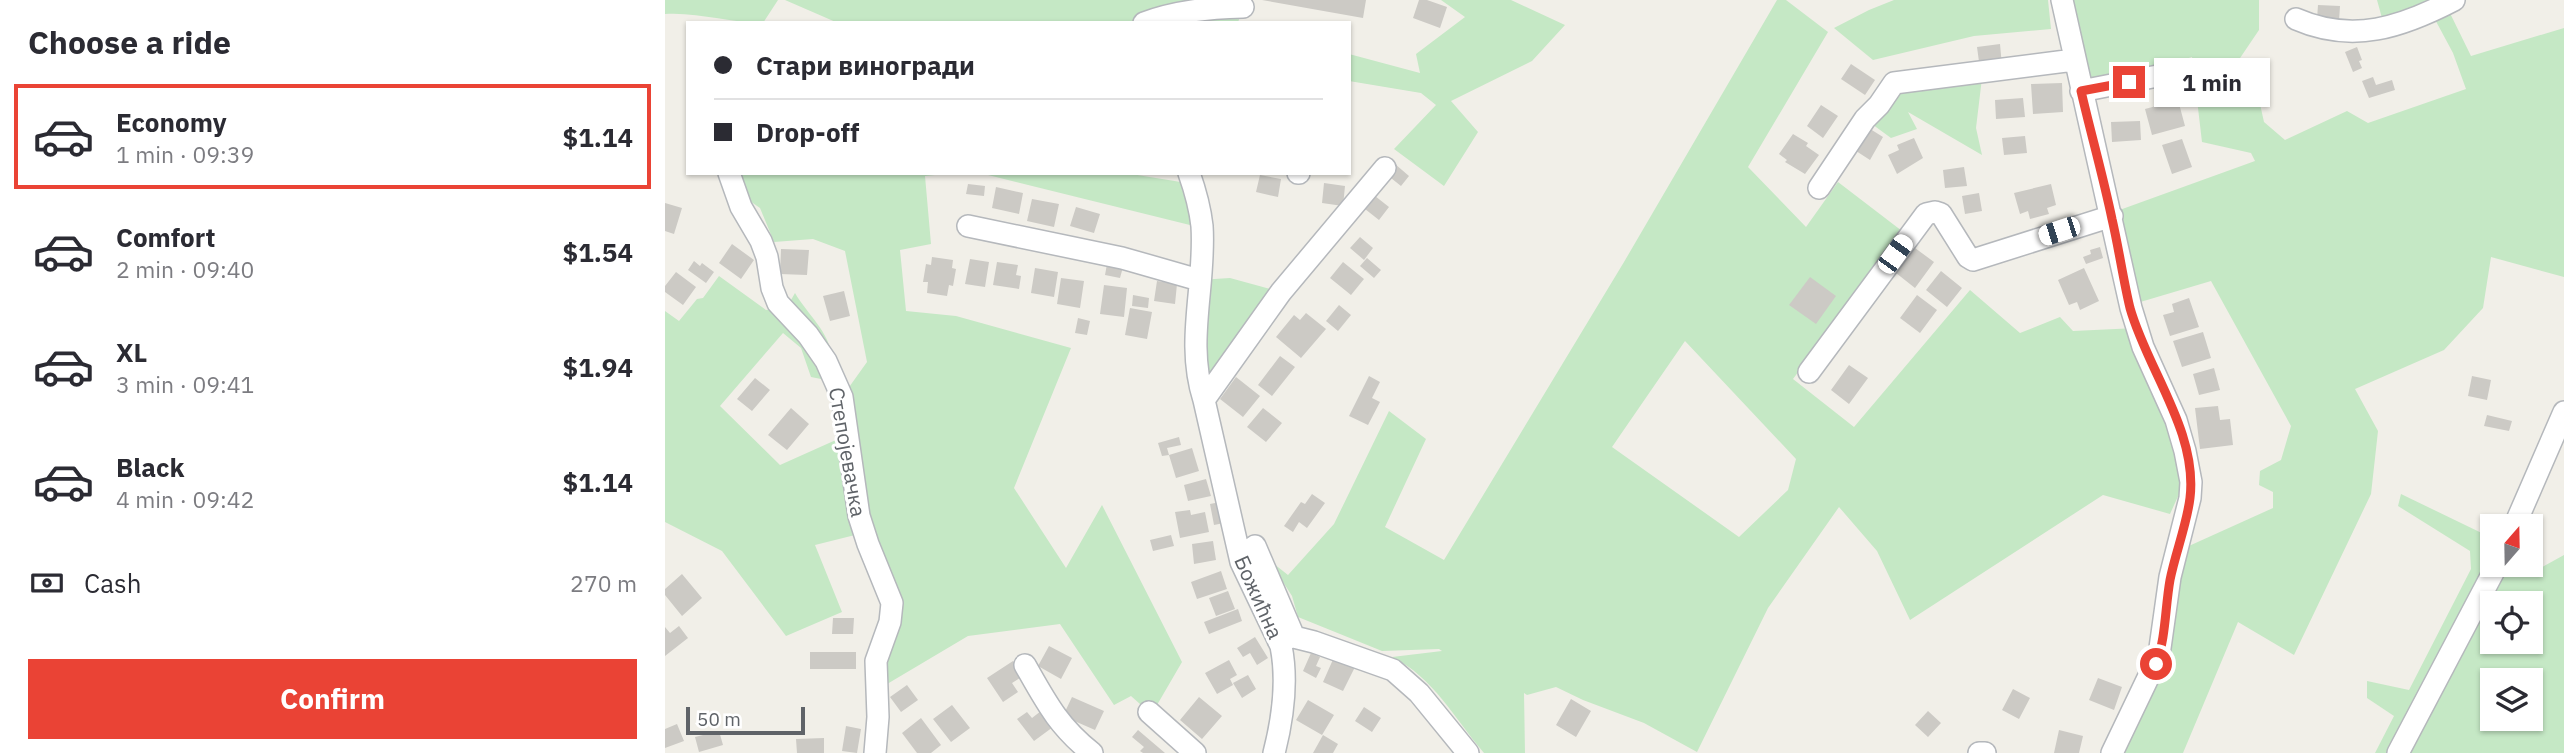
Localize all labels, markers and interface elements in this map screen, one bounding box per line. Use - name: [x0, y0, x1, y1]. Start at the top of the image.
- text: Choose a ride: [28, 21, 231, 63]
- text: Стари виногради: [756, 48, 975, 82]
- callout: 1 min: [2153, 57, 2269, 106]
- route end: [2113, 66, 2145, 98]
- text: 1 min: [2182, 67, 2242, 97]
- icon: car: [32, 105, 95, 168]
- text: Economy: [116, 105, 227, 139]
- text: Drop-off: [756, 115, 859, 149]
- text: $1.14: [563, 120, 633, 154]
- text: 1 min · 09:39: [116, 139, 254, 169]
- car: [2036, 215, 2083, 247]
- icon: car: [32, 220, 95, 283]
- text: Comfort: [116, 220, 215, 254]
- car: [1875, 231, 1916, 277]
- text: $1.54: [563, 235, 633, 269]
- text: 2 min · 09:40: [116, 254, 254, 284]
- icon: car: [32, 335, 95, 398]
- text: XL: [116, 335, 147, 369]
- text: $1.94: [563, 350, 633, 384]
- text: 3 min · 09:41: [116, 369, 254, 399]
- street label: Степојевачка: [823, 385, 873, 519]
- icon: car: [32, 450, 95, 513]
- text: Black: [116, 450, 184, 484]
- text: $1.14: [563, 465, 633, 499]
- text: 4 min · 09:42: [116, 484, 254, 514]
- north arrow: [2480, 514, 2543, 578]
- map controls: [2480, 514, 2543, 731]
- street label: Божићна: [1228, 551, 1290, 643]
- icon: cash: [28, 564, 66, 602]
- text: Cash: [84, 566, 141, 600]
- text: 270 m: [570, 568, 637, 598]
- button: locate: [2480, 591, 2543, 654]
- route start: [2140, 648, 2172, 680]
- button: Confirm: [28, 659, 637, 739]
- button: layers: [2480, 668, 2543, 731]
- scale bar: [686, 704, 805, 736]
- text: 50 m: [697, 707, 741, 731]

